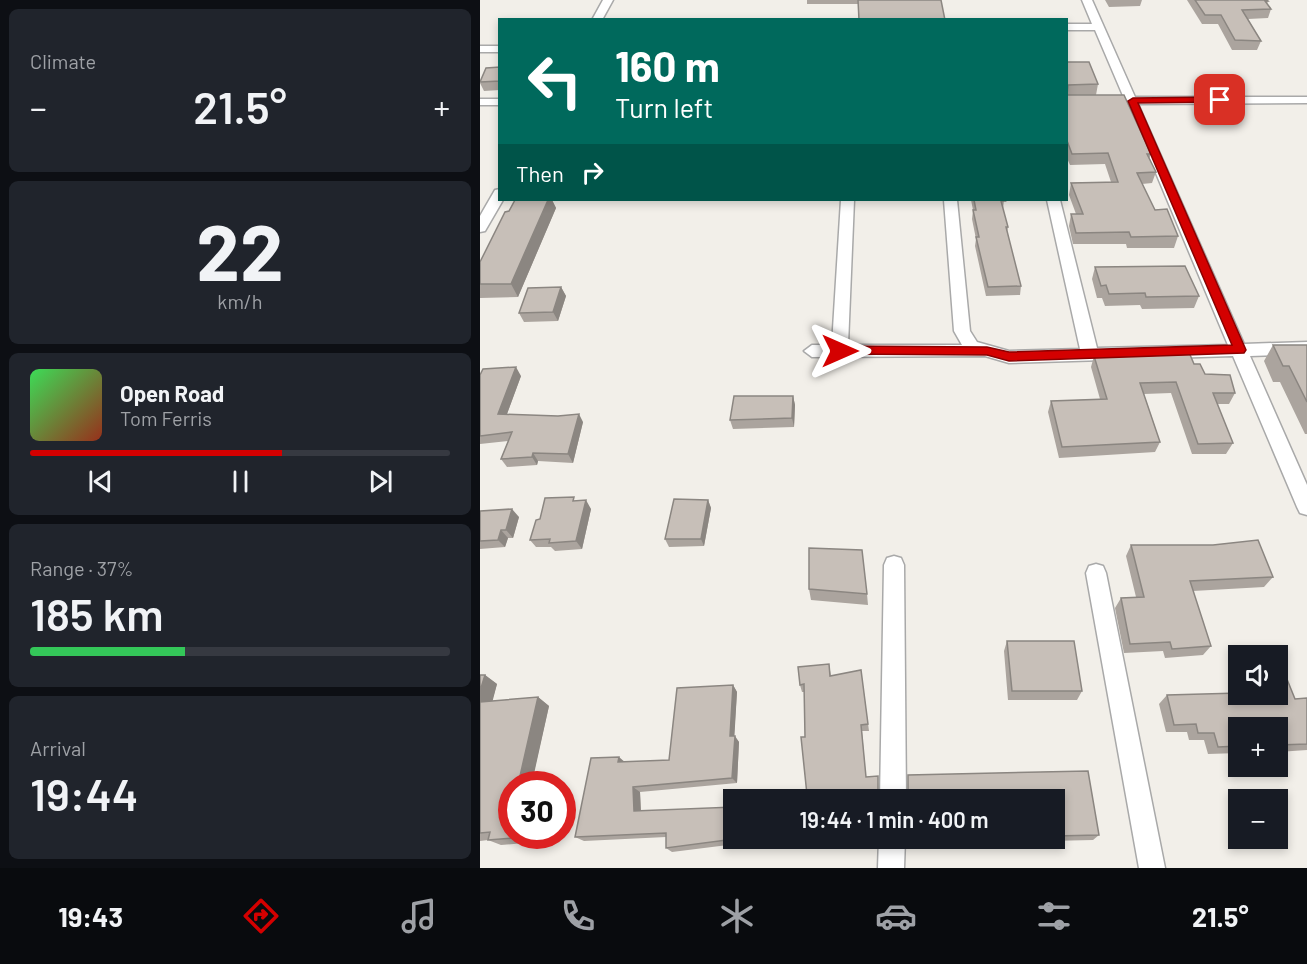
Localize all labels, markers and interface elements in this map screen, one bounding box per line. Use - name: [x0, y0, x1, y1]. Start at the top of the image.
- text: 160 m: [615, 40, 720, 90]
- icon: left: [516, 42, 594, 120]
- text: Climate: [30, 49, 96, 73]
- pin: [1194, 74, 1245, 125]
- text: 21.5°: [193, 79, 287, 133]
- icon: arrive: [1203, 83, 1236, 116]
- text: −: [30, 87, 47, 127]
- text: +: [433, 87, 450, 127]
- text: Turn left: [615, 91, 713, 123]
- icon: right: [576, 156, 609, 189]
- text: Then: [516, 160, 564, 186]
- text: 22: [196, 203, 284, 297]
- text: km/h: [217, 289, 263, 313]
- position arrow: [808, 319, 872, 383]
- text: Open Road: [120, 380, 224, 406]
- text: Tom Ferris: [120, 406, 212, 430]
- icon: previous: [84, 465, 117, 498]
- icon: pause: [224, 465, 257, 498]
- icon: next: [364, 465, 397, 498]
- text: Range · 37%: [30, 556, 134, 580]
- text: 185 km: [30, 586, 164, 640]
- map controls: [1228, 645, 1288, 849]
- button: sound: [1228, 645, 1288, 705]
- button: +: [1228, 717, 1288, 777]
- text: Arrival: [30, 736, 86, 760]
- text: 19:44: [30, 766, 138, 820]
- speed limit sign: 30: [498, 771, 576, 849]
- button: −: [1228, 789, 1288, 849]
- text: 19:44 · 1 min · 400 m: [800, 806, 988, 832]
- icon: directions: [240, 895, 282, 937]
- icon: music: [398, 895, 440, 937]
- icon: phone: [557, 895, 599, 937]
- icon: climate: [716, 895, 758, 937]
- icon: car: [875, 895, 917, 937]
- icon: filters: [1033, 895, 1075, 937]
- text: 19:43: [58, 900, 123, 932]
- text: 21.5°: [1192, 900, 1249, 932]

